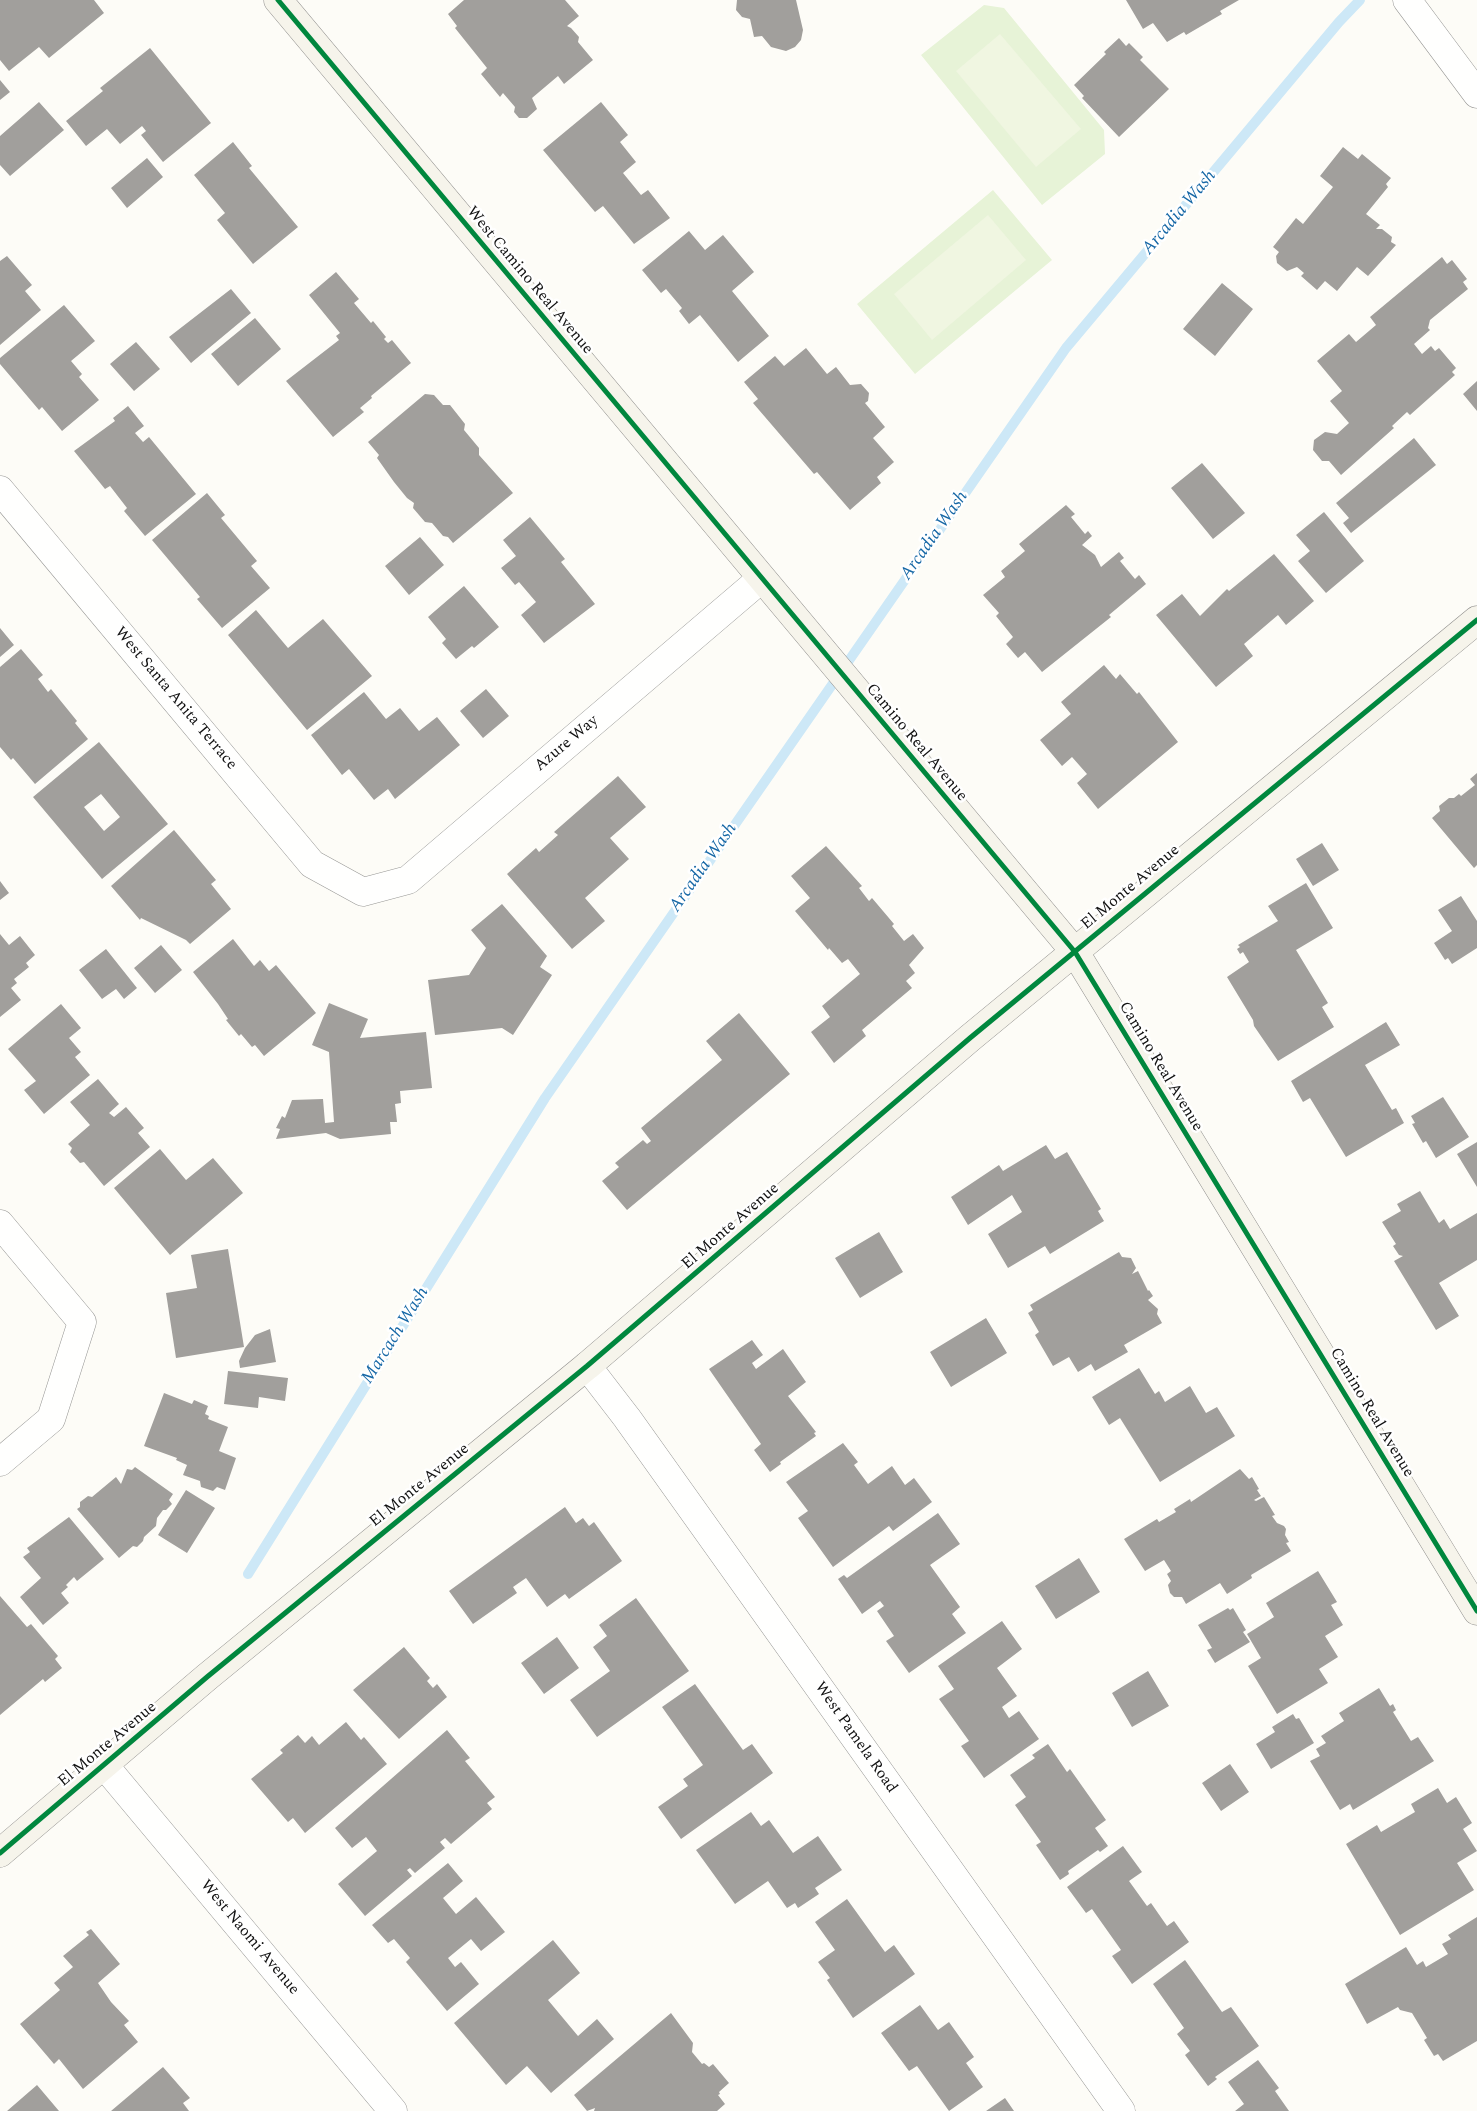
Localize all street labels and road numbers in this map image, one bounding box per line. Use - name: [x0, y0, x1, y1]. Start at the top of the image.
- street label: West Camino Real Avenue: [461, 203, 597, 359]
- street label: West Santa Anita Terrace: [110, 624, 240, 774]
- street label: Camino Real Avenue: [861, 680, 971, 806]
- street label: Azure Way: [531, 712, 603, 776]
- street label: El Monte Avenue: [1078, 841, 1184, 935]
- street label: Camino Real Avenue: [1114, 999, 1206, 1135]
- street label: El Monte Avenue: [678, 1180, 784, 1274]
- street label: Camino Real Avenue: [1325, 1345, 1417, 1481]
- street label: El Monte Avenue: [366, 1440, 474, 1532]
- street label: West Pamela Road: [809, 1679, 901, 1797]
- street label: El Monte Avenue: [55, 1698, 161, 1792]
- street label: West Naomi Avenue: [195, 1877, 303, 1999]

